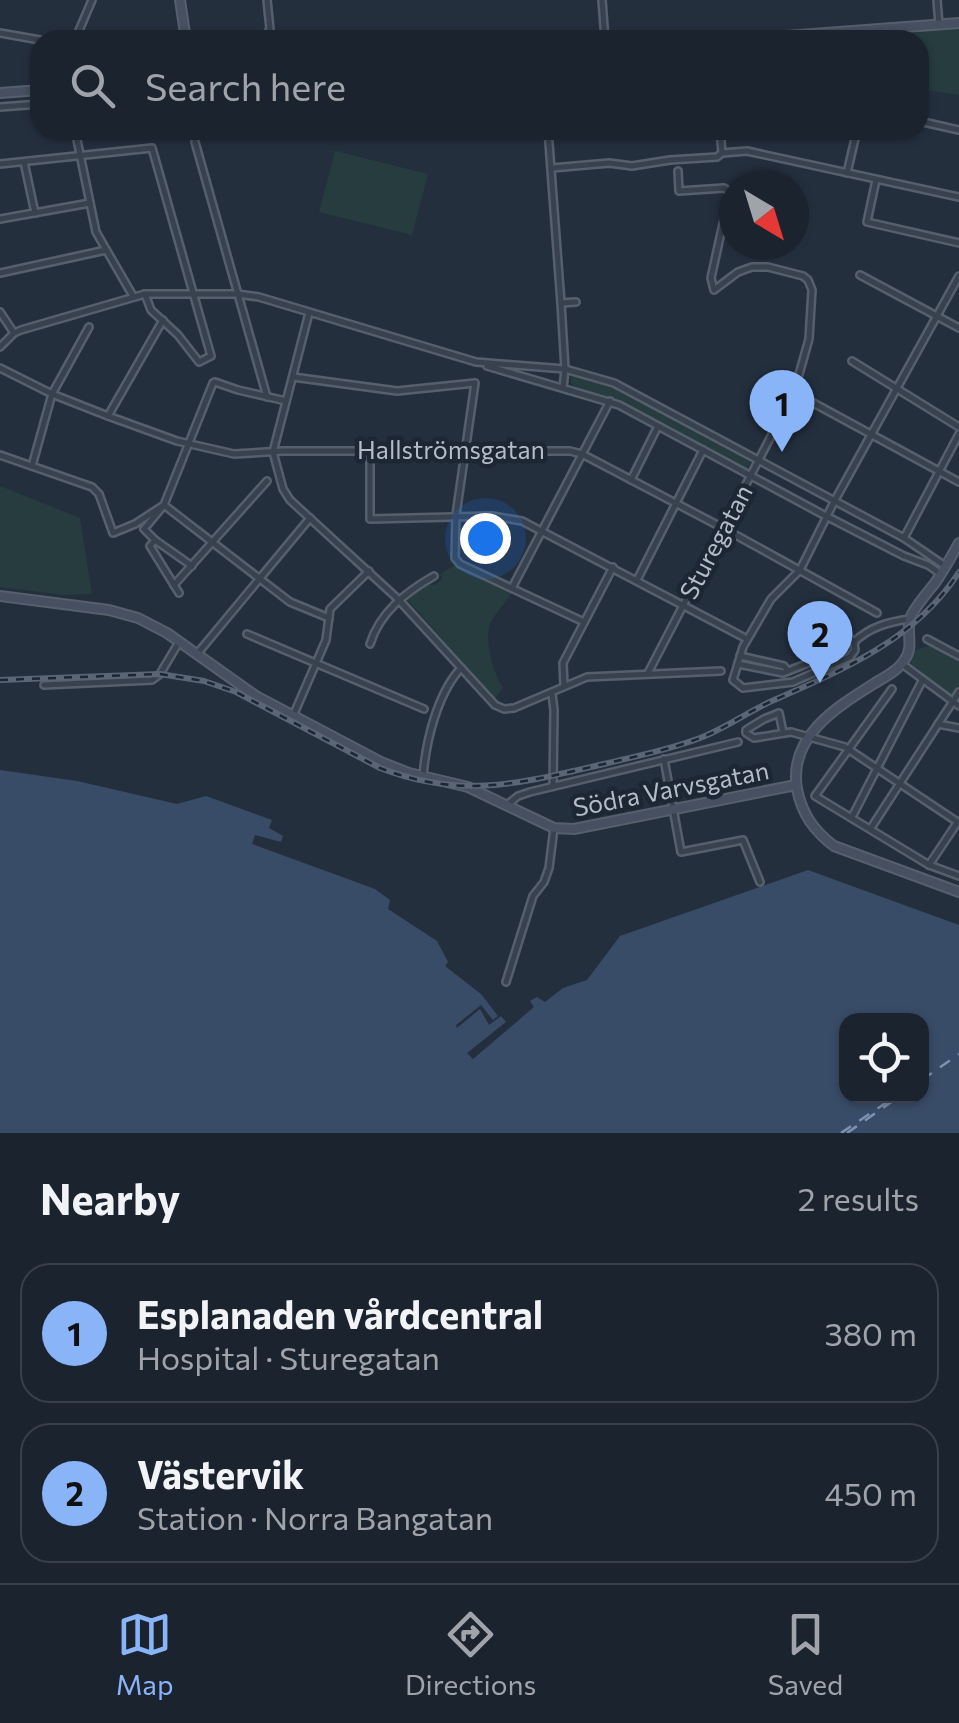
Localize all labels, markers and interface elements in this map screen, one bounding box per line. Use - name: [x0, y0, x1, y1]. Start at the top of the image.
- search box: [30, 30, 929, 140]
- icon: search: [65, 58, 120, 113]
- text: Search here: [145, 62, 346, 109]
- north arrow: [719, 170, 809, 260]
- pin: 1: [750, 370, 814, 452]
- street label: Hallströmsgatan: [357, 434, 545, 464]
- street label: Sturegatan: [672, 479, 758, 604]
- your location: [460, 513, 511, 564]
- pin: 2: [788, 600, 852, 683]
- street label: Södra Varvsgatan: [570, 754, 771, 822]
- map controls: [839, 1013, 929, 1103]
- button: locate: [839, 1013, 929, 1103]
- text: Nearby: [40, 1172, 180, 1224]
- text: 2 results: [798, 1178, 919, 1218]
- text: Esplanaden vårdcentral: [137, 1290, 543, 1337]
- text: 1: [67, 1313, 82, 1353]
- text: 380 m: [824, 1313, 917, 1353]
- text: Hospital · Sturegatan: [137, 1337, 440, 1377]
- text: Västervik: [137, 1450, 304, 1497]
- text: 2: [65, 1473, 84, 1513]
- text: 450 m: [824, 1473, 917, 1513]
- text: Station · Norra Bangatan: [137, 1497, 493, 1537]
- tab: Map: [116, 1607, 173, 1701]
- tab: Directions: [405, 1607, 536, 1701]
- tab: Saved: [768, 1607, 843, 1701]

